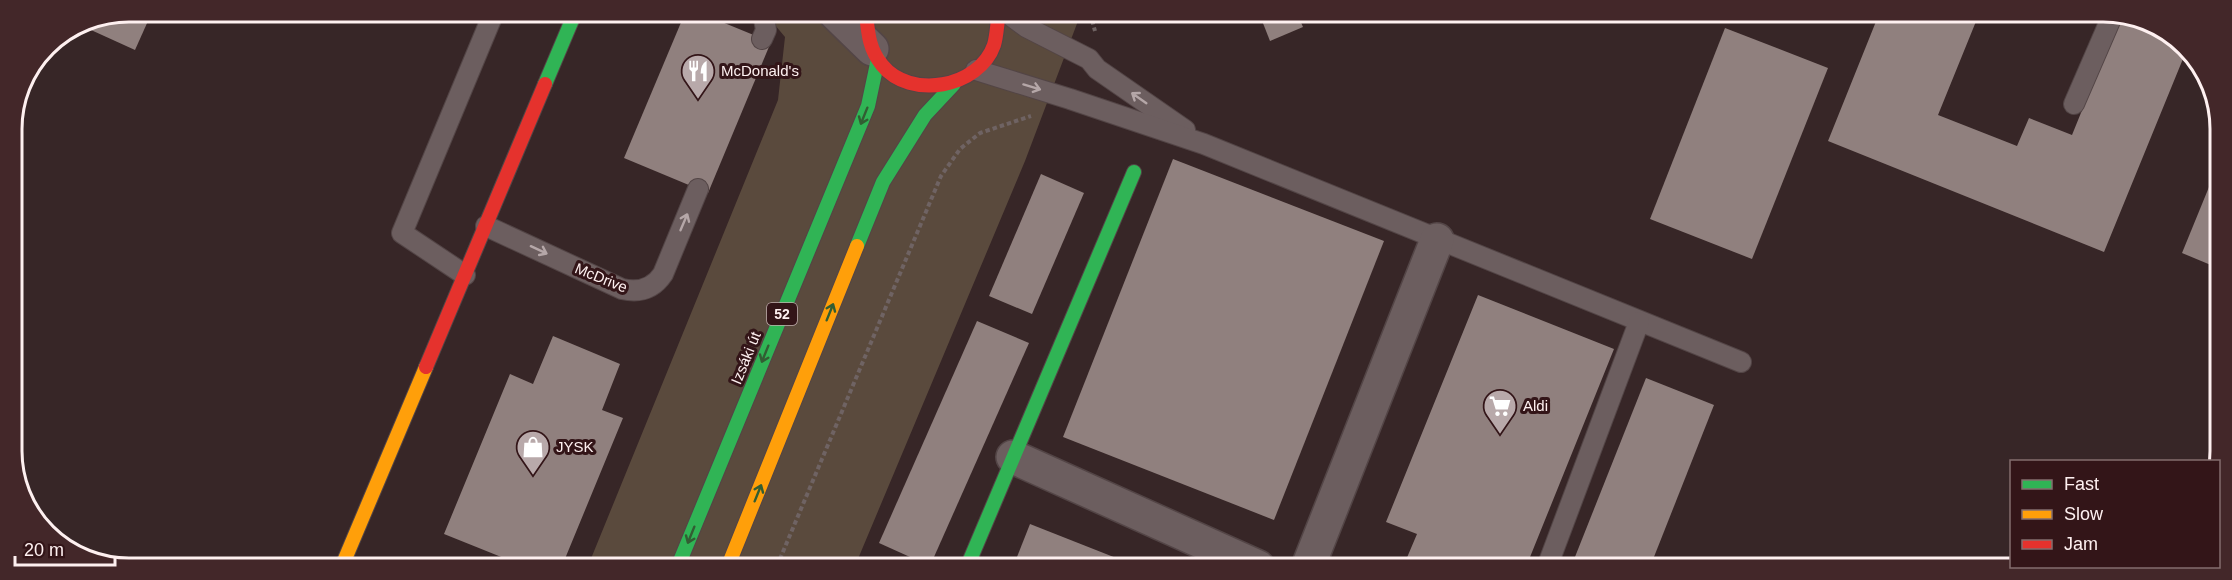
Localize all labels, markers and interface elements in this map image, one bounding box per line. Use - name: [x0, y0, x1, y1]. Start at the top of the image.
- restaurant icon: McDonald's: [680, 53, 716, 100]
- place label: McDonald's: [721, 62, 799, 79]
- one-way arrow: [1022, 82, 1041, 93]
- one-way arrow: [1132, 92, 1148, 105]
- one-way arrow: [858, 106, 869, 124]
- one-way arrow: [679, 214, 690, 232]
- one-way arrow: [529, 245, 547, 257]
- street label: McDrive: [573, 259, 630, 296]
- road number: 52: [767, 303, 797, 325]
- one-way arrow: [825, 303, 836, 321]
- street label: Izsáki út: [727, 328, 764, 387]
- one-way arrow: [759, 345, 770, 363]
- supermarket icon: Aldi: [1482, 388, 1518, 435]
- place label: Aldi: [1523, 397, 1548, 414]
- shop icon: JYSK: [515, 429, 551, 476]
- place label: JYSK: [556, 438, 594, 455]
- legend: [2010, 460, 2220, 568]
- text: Fast: [2064, 474, 2099, 494]
- one-way arrow: [753, 484, 764, 502]
- text: Slow: [2064, 504, 2104, 524]
- one-way arrow: [685, 525, 696, 543]
- scale bar: [15, 529, 116, 567]
- text: Jam: [2064, 534, 2098, 554]
- text: 20 m: [24, 540, 64, 560]

